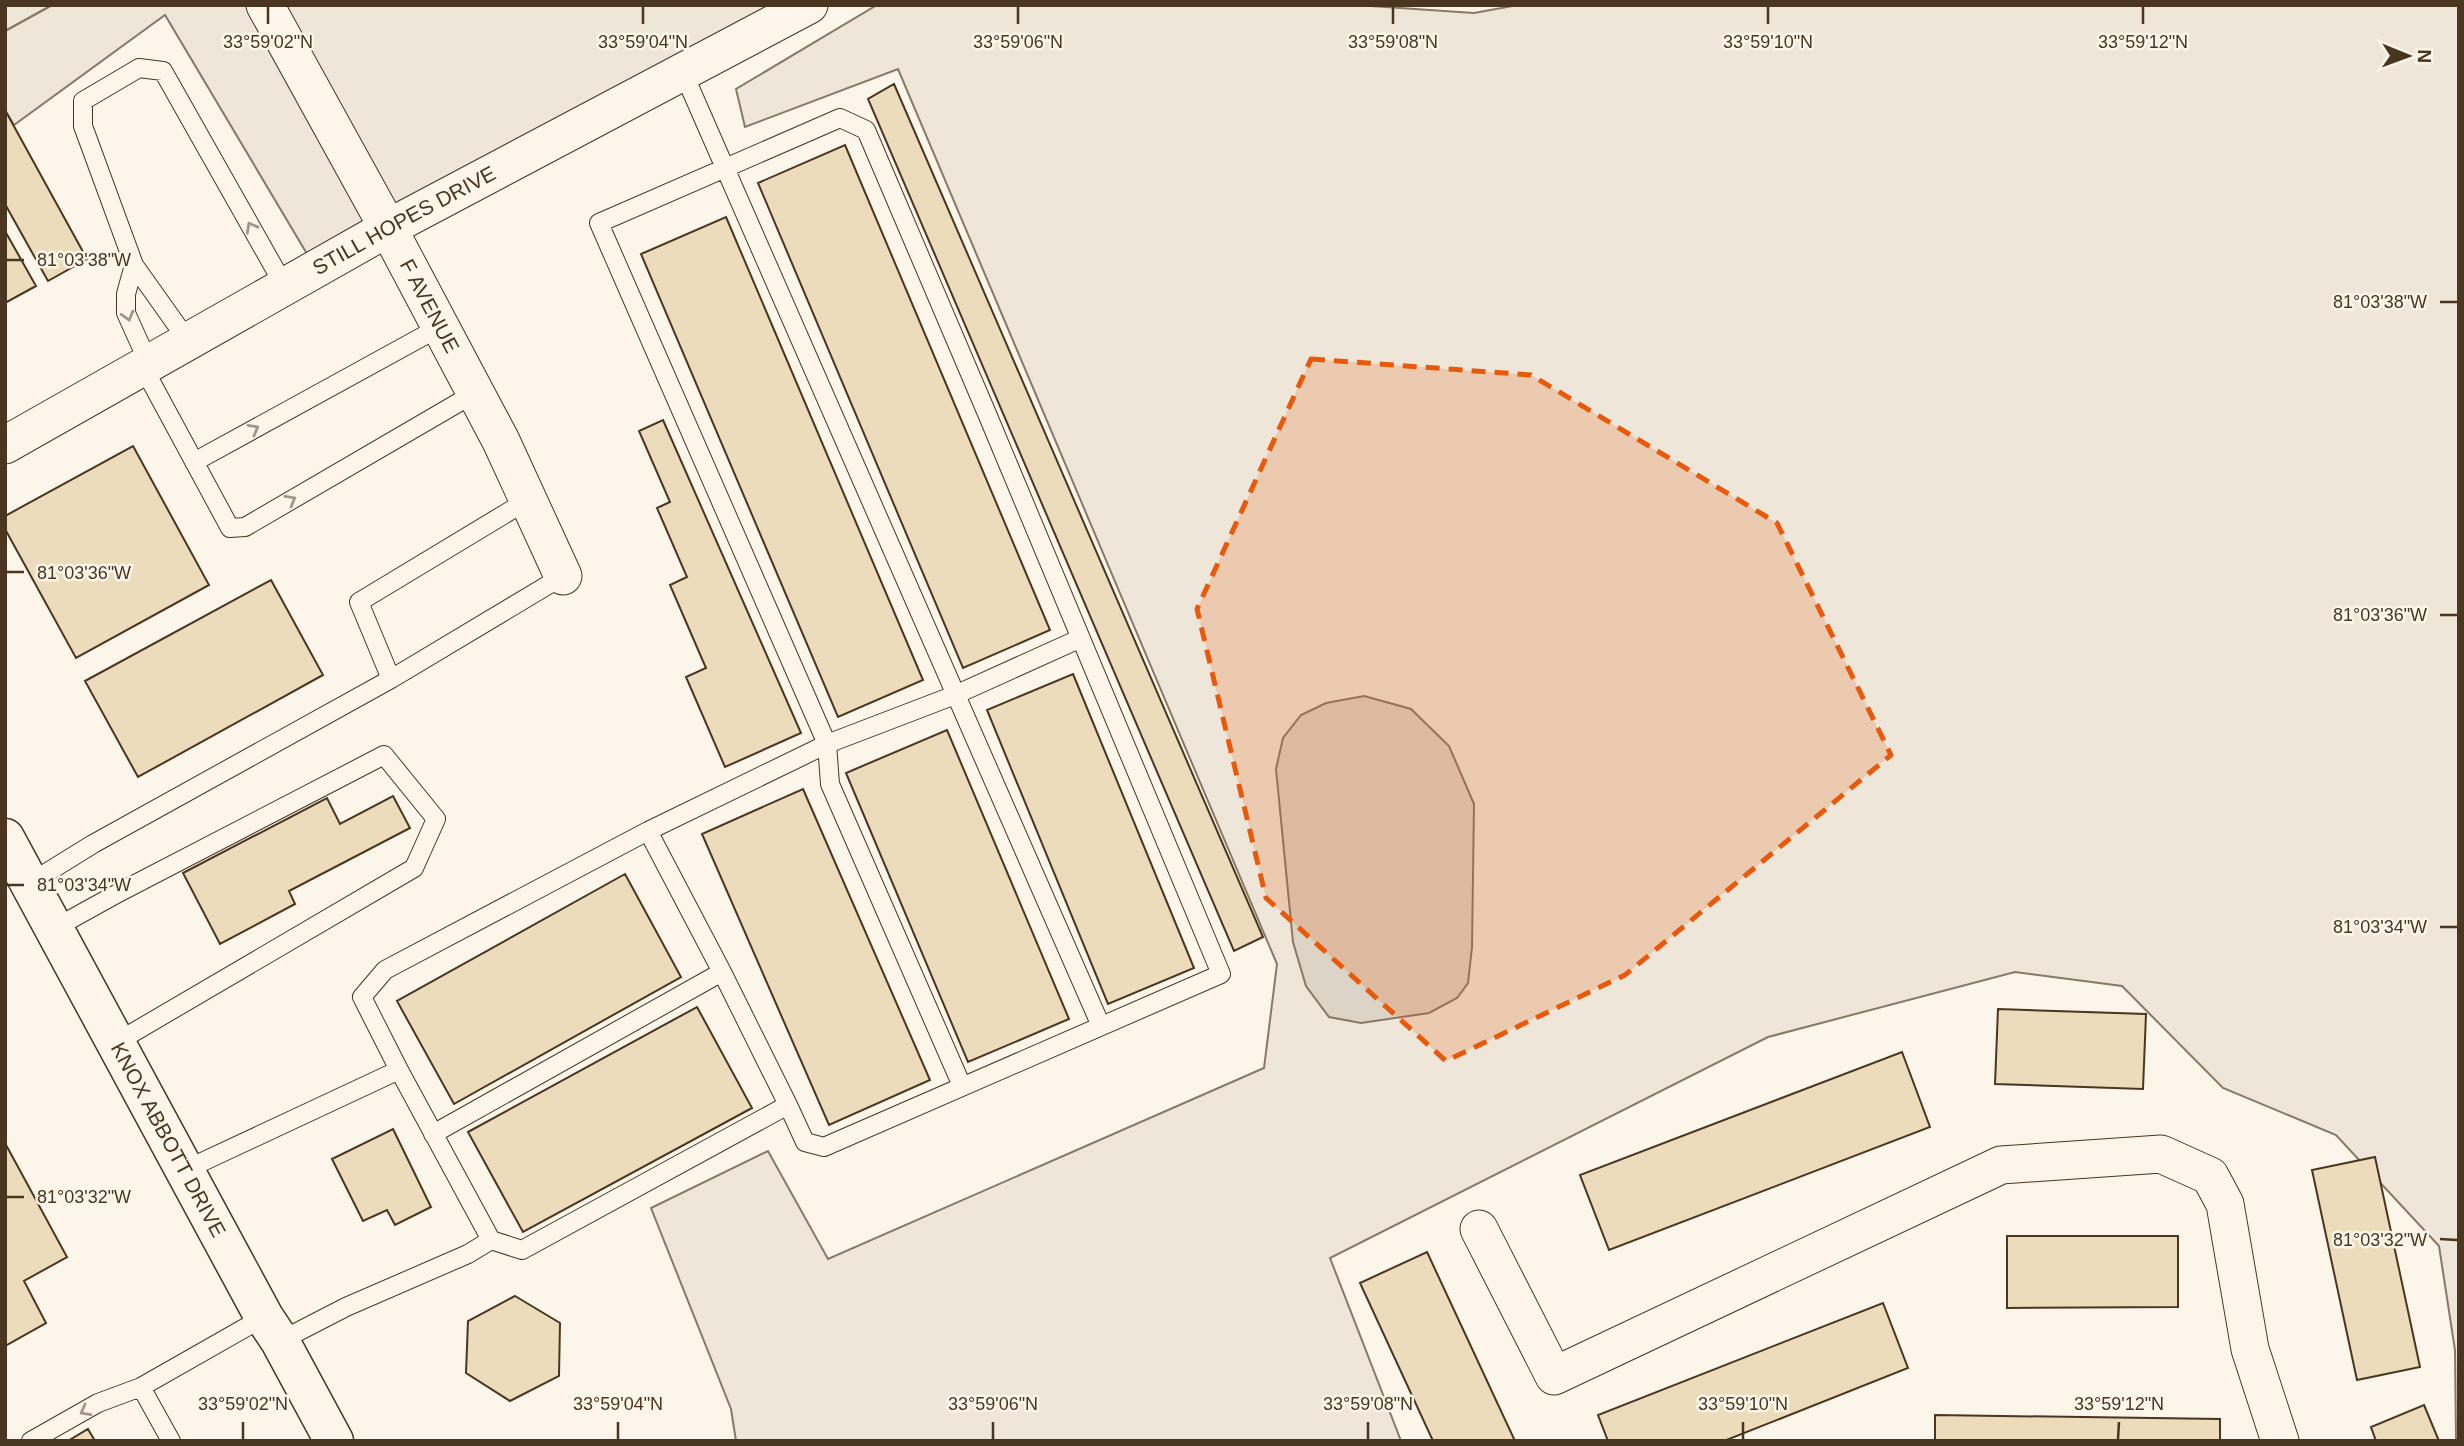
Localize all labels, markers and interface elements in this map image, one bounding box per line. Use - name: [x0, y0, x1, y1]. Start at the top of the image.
- north arrow: [2373, 21, 2443, 91]
- text: 33°59'02"N: [223, 32, 313, 52]
- text: 33°59'04"N: [598, 32, 688, 52]
- text: 33°59'06"N: [973, 32, 1063, 52]
- text: 33°59'08"N: [1348, 32, 1438, 52]
- text: 33°59'10"N: [1723, 32, 1813, 52]
- text: 33°59'12"N: [2098, 32, 2188, 52]
- text: N: [2414, 49, 2435, 63]
- street label: STILL HOPES DRIVE: [308, 161, 499, 279]
- one-way arrow: [246, 222, 259, 235]
- text: 81°03'38"W: [37, 250, 131, 270]
- street label: F AVENUE: [396, 255, 464, 356]
- text: 81°03'38"W: [2333, 292, 2427, 312]
- one-way arrow: [120, 309, 135, 321]
- one-way arrow: [247, 424, 259, 437]
- one-way arrow: [283, 495, 296, 508]
- text: 81°03'36"W: [37, 563, 131, 583]
- text: 81°03'36"W: [2333, 605, 2427, 625]
- text: 81°03'34"W: [37, 875, 131, 895]
- text: 81°03'34"W: [2333, 917, 2427, 937]
- street label: KNOX ABBOTT DRIVE: [107, 1038, 231, 1241]
- text: 81°03'32"W: [37, 1187, 131, 1207]
- text: 81°03'32"W: [2333, 1230, 2427, 1250]
- text: 33°59'02"N: [198, 1394, 288, 1414]
- text: 33°59'04"N: [573, 1394, 663, 1414]
- text: 33°59'06"N: [948, 1394, 1038, 1414]
- text: 33°59'08"N: [1323, 1394, 1413, 1414]
- text: 33°59'10"N: [1698, 1394, 1788, 1414]
- text: 33°59'12"N: [2074, 1394, 2164, 1414]
- one-way arrow: [80, 1403, 92, 1416]

